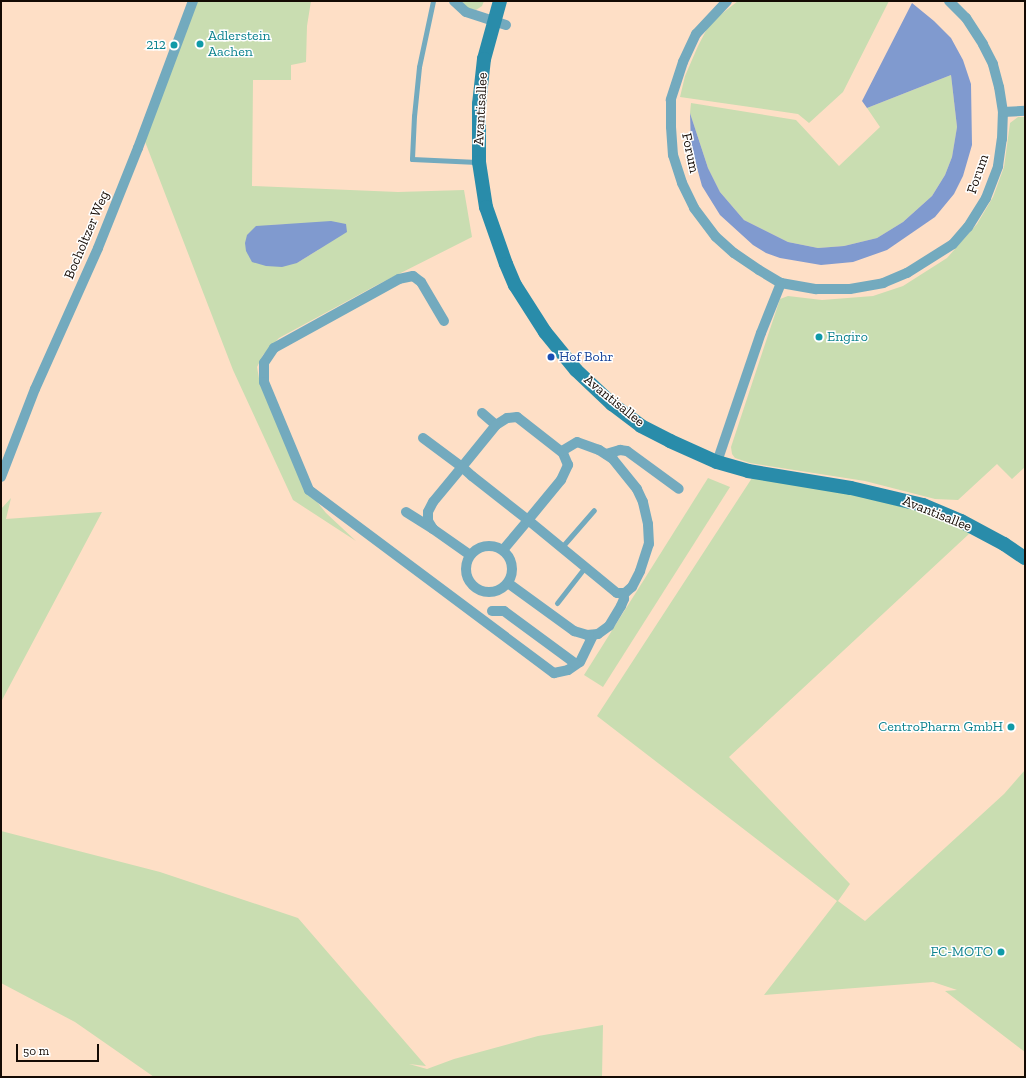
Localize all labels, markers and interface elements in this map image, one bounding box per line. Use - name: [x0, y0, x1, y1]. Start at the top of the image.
- place label: Adlerstein Aachen: [208, 28, 271, 60]
- place label: 212: [146, 37, 166, 53]
- marker: Adlerstein Aachen: [195, 39, 205, 49]
- marker: 212: [169, 40, 179, 50]
- street label: Avantisallee: [471, 72, 491, 146]
- street label: Forum: [678, 131, 702, 175]
- street label: Forum: [963, 152, 993, 196]
- street label: Bocholtzer Weg: [61, 188, 113, 282]
- place label: Engiro: [827, 329, 868, 345]
- marker: Engiro: [814, 332, 824, 342]
- place label: Hof Bohr: [559, 349, 613, 365]
- marker: Hof Bohr: [546, 352, 556, 362]
- street label: Avantisallee: [580, 372, 648, 430]
- street label: Avantisallee: [900, 493, 974, 535]
- place label: CentroPharm GmbH: [878, 719, 1003, 735]
- marker: CentroPharm GmbH: [1006, 722, 1016, 732]
- place label: FC-MOTO: [930, 944, 993, 960]
- marker: FC-MOTO: [996, 947, 1006, 957]
- scale bar: [18, 1036, 101, 1062]
- text: 50 m: [23, 1044, 49, 1058]

